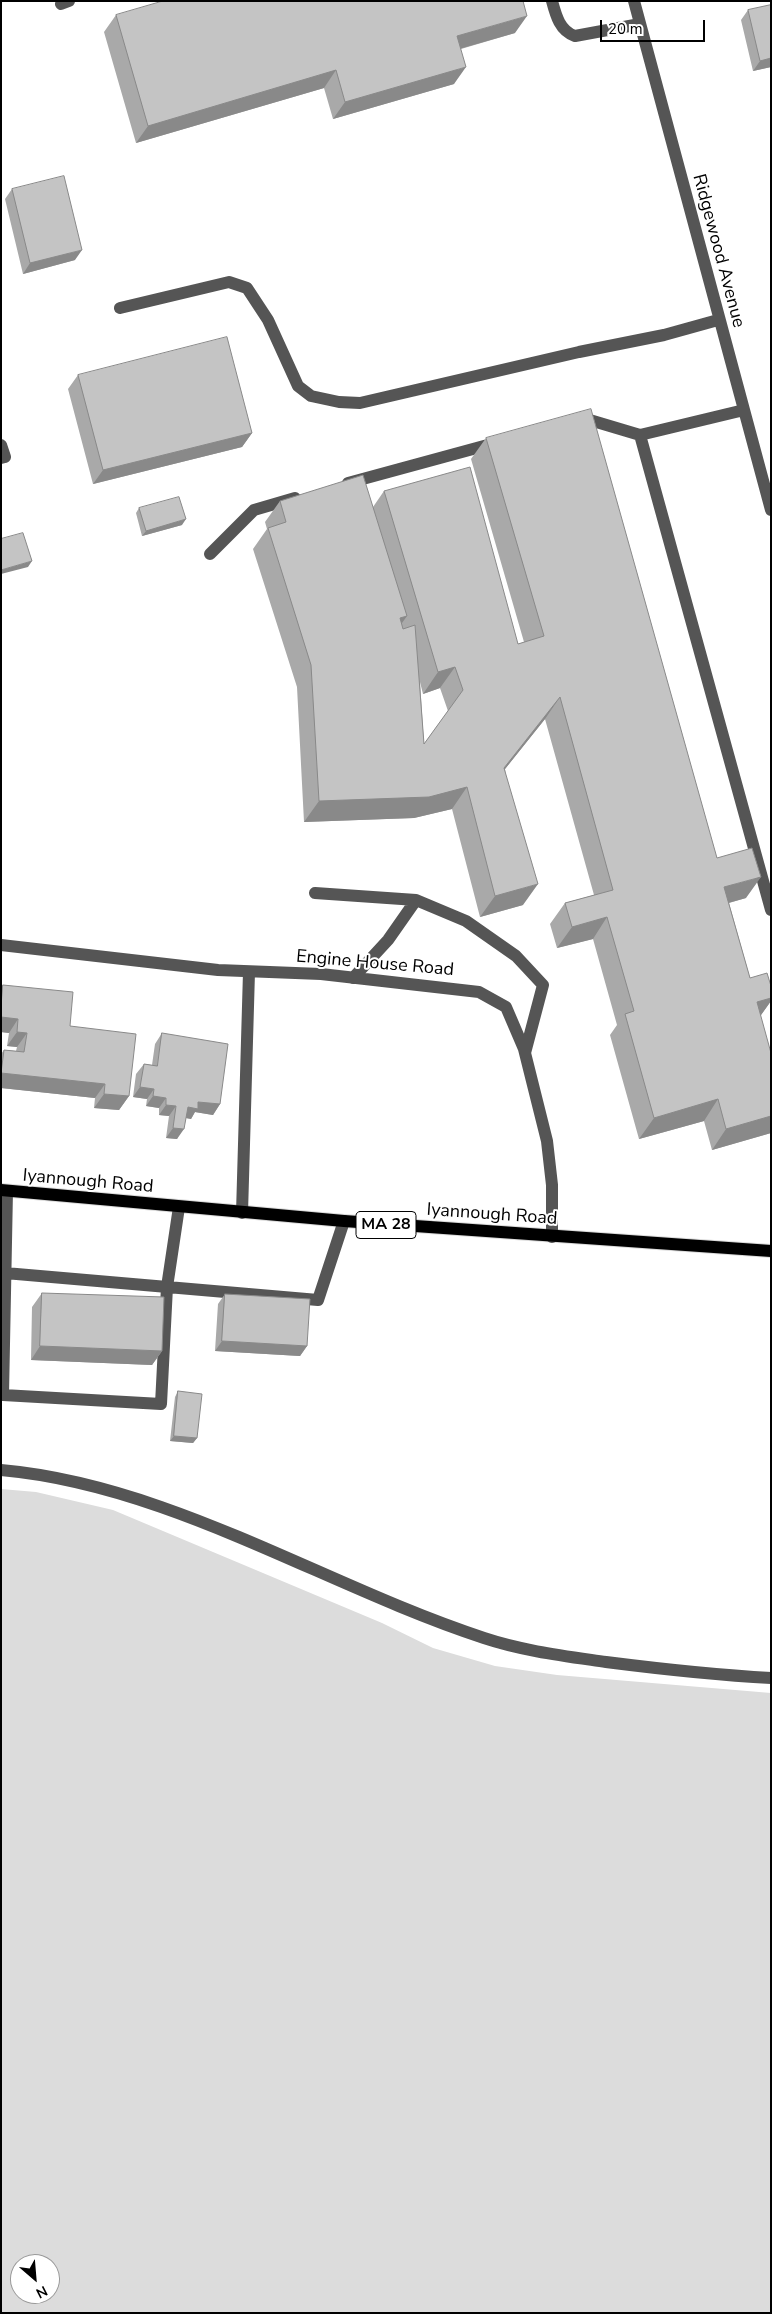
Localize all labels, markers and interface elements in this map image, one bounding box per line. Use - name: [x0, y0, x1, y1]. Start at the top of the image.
- scale bar: [602, 10, 707, 42]
- text: 20 m: [608, 19, 643, 39]
- street label: Ridgewood Avenue: [687, 172, 749, 330]
- street label: Engine House Road: [295, 946, 455, 982]
- street label: Iyannough Road: [22, 1166, 154, 1198]
- street label: Iyannough Road: [426, 1200, 558, 1230]
- road number: MA 28: [356, 1212, 416, 1238]
- north arrow: [10, 2254, 60, 2304]
- text: N: [33, 2281, 51, 2303]

